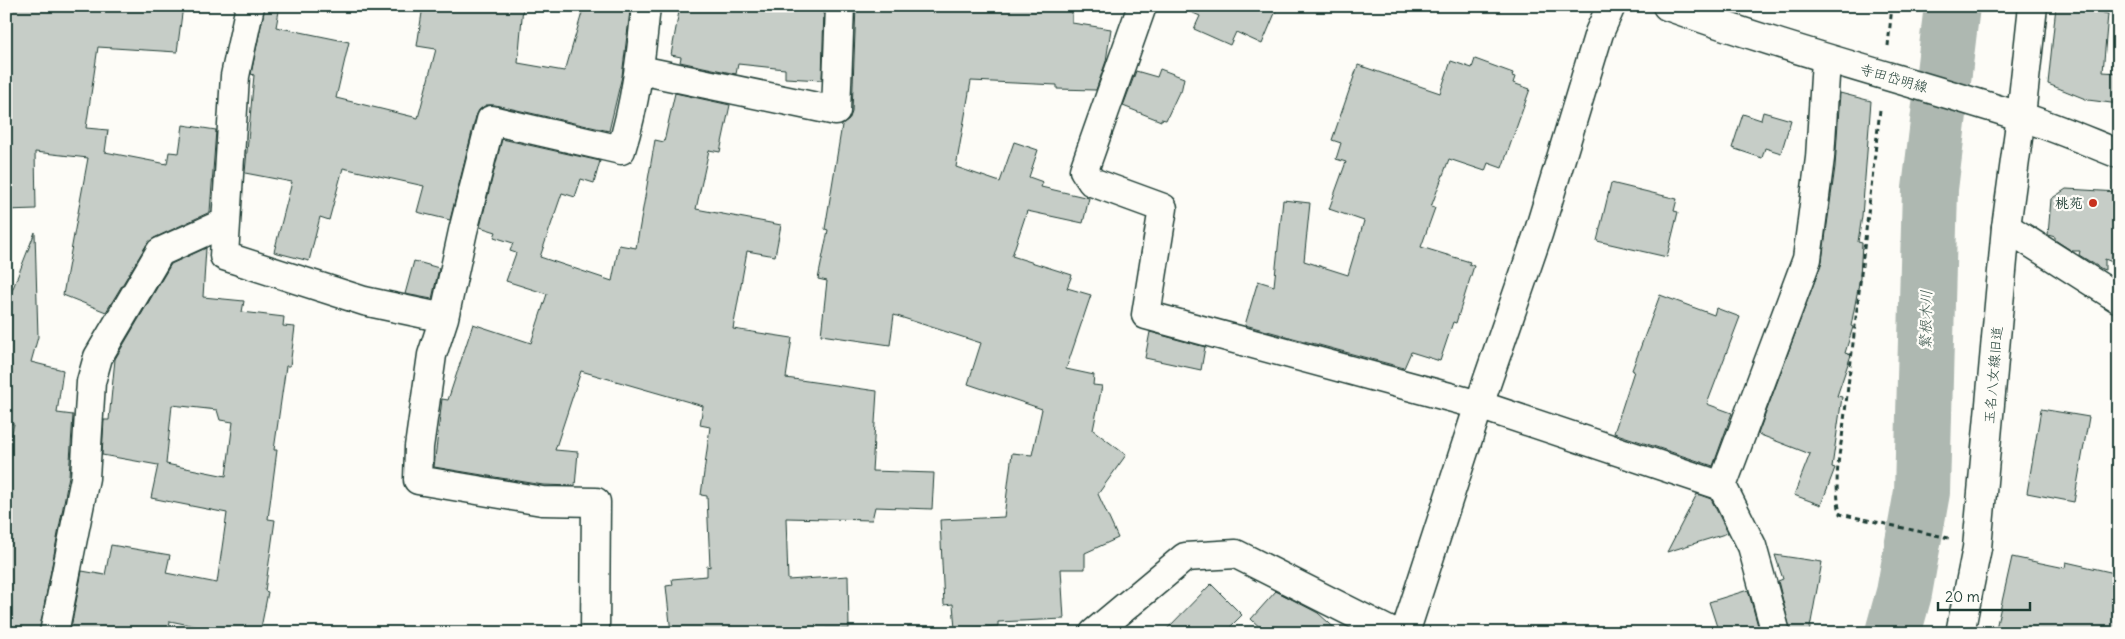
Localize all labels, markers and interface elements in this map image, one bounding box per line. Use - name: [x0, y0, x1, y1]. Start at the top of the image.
- street label: 寺田岱明線: [1858, 60, 1930, 96]
- place label: 桃苑: [2055, 194, 2083, 212]
- marker: 桃苑: [2087, 197, 2099, 209]
- water label: 繁根木川: [1915, 290, 1936, 350]
- street label: 玉名八女線旧道: [1980, 325, 2006, 425]
- scale bar: [1938, 579, 2030, 611]
- text: 20 m: [1945, 587, 1980, 606]

